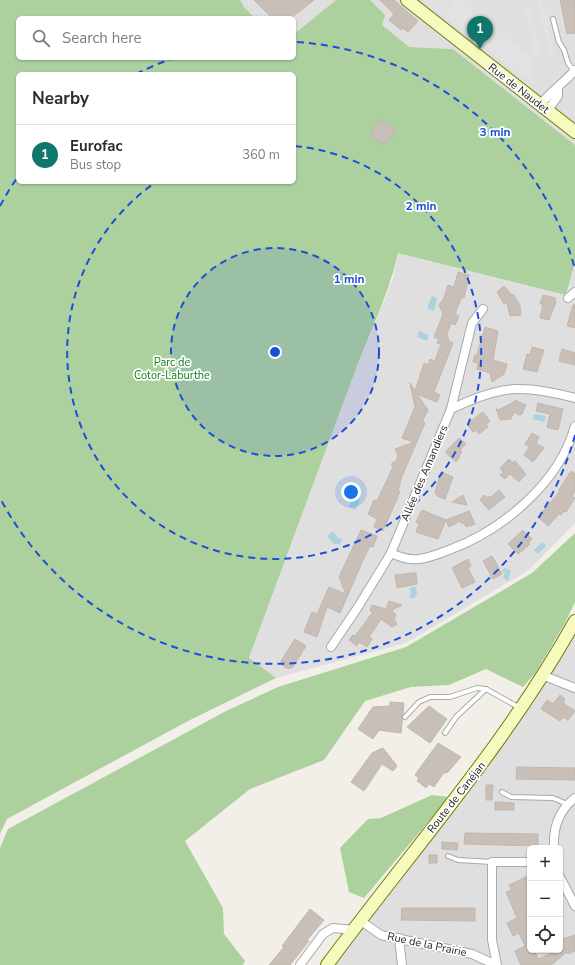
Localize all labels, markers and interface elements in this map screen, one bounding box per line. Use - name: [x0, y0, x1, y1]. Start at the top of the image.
- search box: [16, 16, 296, 60]
- pin: 1: [467, 16, 493, 49]
- icon: search: [30, 27, 52, 49]
- text: Search here: [62, 28, 142, 48]
- street label: Rue de Naudet: [485, 60, 552, 117]
- text: Nearby: [32, 87, 89, 110]
- text: 3 min: [479, 124, 511, 140]
- text: Eurofac: [70, 136, 123, 156]
- text: 1: [41, 146, 49, 164]
- text: 360 m: [242, 146, 280, 164]
- text: Bus stop: [70, 156, 121, 174]
- text: 2 min: [405, 198, 437, 214]
- text: 1 min: [333, 271, 365, 287]
- centre of rings: [268, 345, 282, 359]
- park label: Parc de Cotor-Laburthe: [134, 355, 210, 383]
- street label: Allée des Amandiers: [397, 423, 451, 523]
- your location: [341, 482, 361, 502]
- street label: Route de Canéjan: [424, 758, 489, 836]
- map controls: [527, 845, 563, 953]
- button: +: [527, 845, 563, 881]
- button: −: [527, 881, 563, 917]
- button: locate: [527, 917, 563, 953]
- street label: Rue de la Prairie: [386, 929, 468, 960]

